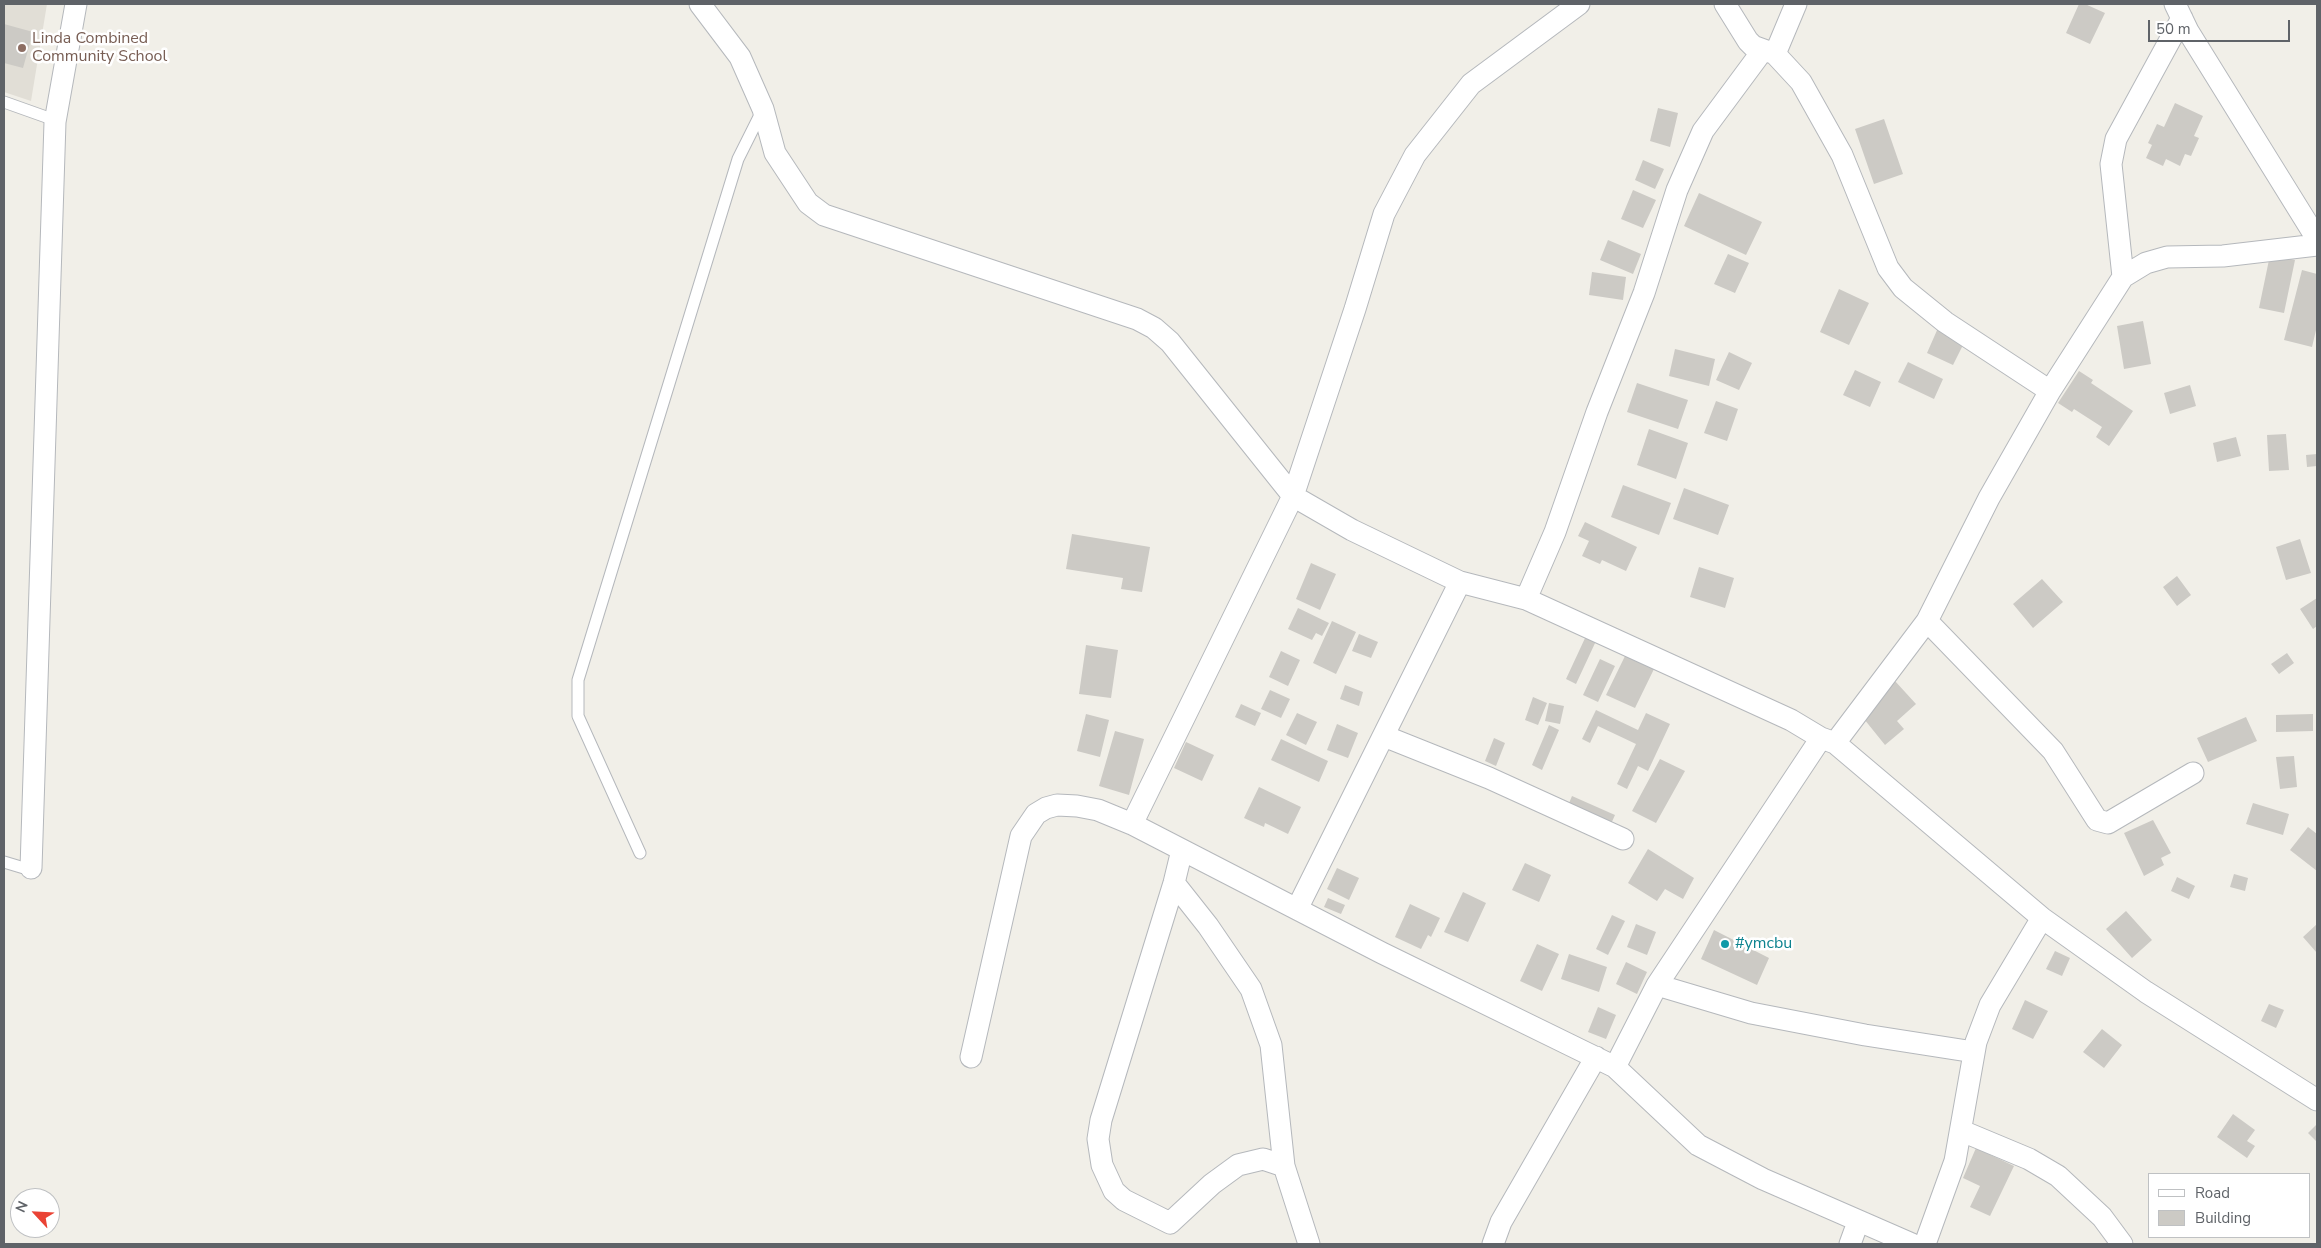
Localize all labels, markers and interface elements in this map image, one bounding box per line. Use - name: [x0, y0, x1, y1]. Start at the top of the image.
- scale bar: [2151, 10, 2294, 42]
- text: 50 m: [2156, 19, 2191, 39]
- place label: Linda Combined Community School: [32, 29, 167, 67]
- marker: Linda Combined Community School: [16, 42, 28, 54]
- place label: #ymcbu: [1735, 934, 1792, 954]
- marker: #ymcbu: [1719, 938, 1731, 950]
- legend: [2148, 1173, 2311, 1238]
- text: Road: [2195, 1183, 2230, 1203]
- north arrow: [10, 1188, 60, 1238]
- text: N: [11, 1198, 33, 1216]
- text: Building: [2195, 1208, 2251, 1228]

